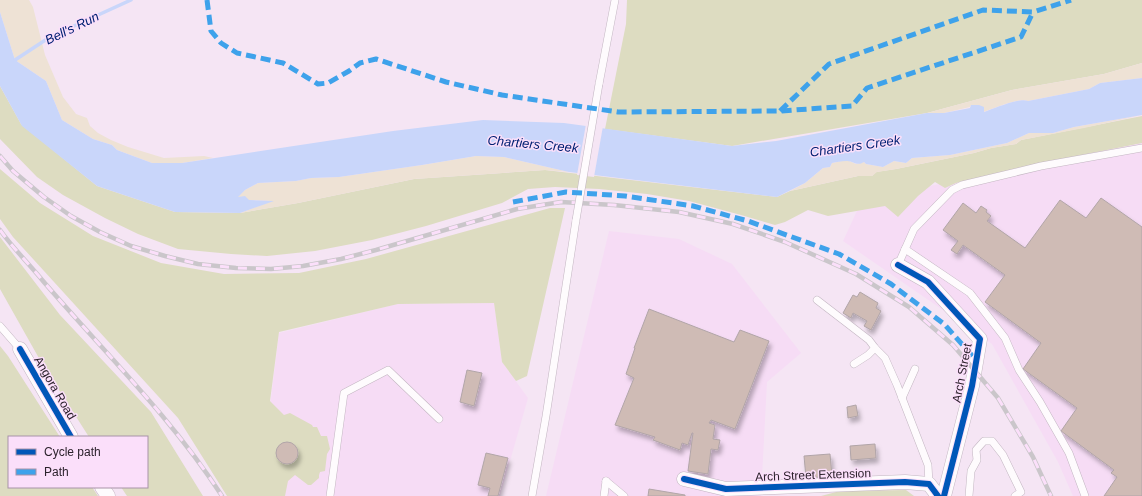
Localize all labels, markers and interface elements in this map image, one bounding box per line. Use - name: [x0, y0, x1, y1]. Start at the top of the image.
- water label: Bell's Run: [43, 9, 101, 47]
- water label: Chartiers Creek: [809, 132, 903, 160]
- water label: Chartiers Creek: [487, 133, 580, 156]
- street label: Arch Street: [949, 342, 975, 404]
- street label: Angora Road: [31, 354, 79, 422]
- legend: [8, 436, 148, 488]
- text: Cycle path: [44, 445, 101, 459]
- text: Path: [44, 465, 69, 479]
- street label: Arch Street Extension: [755, 466, 871, 484]

